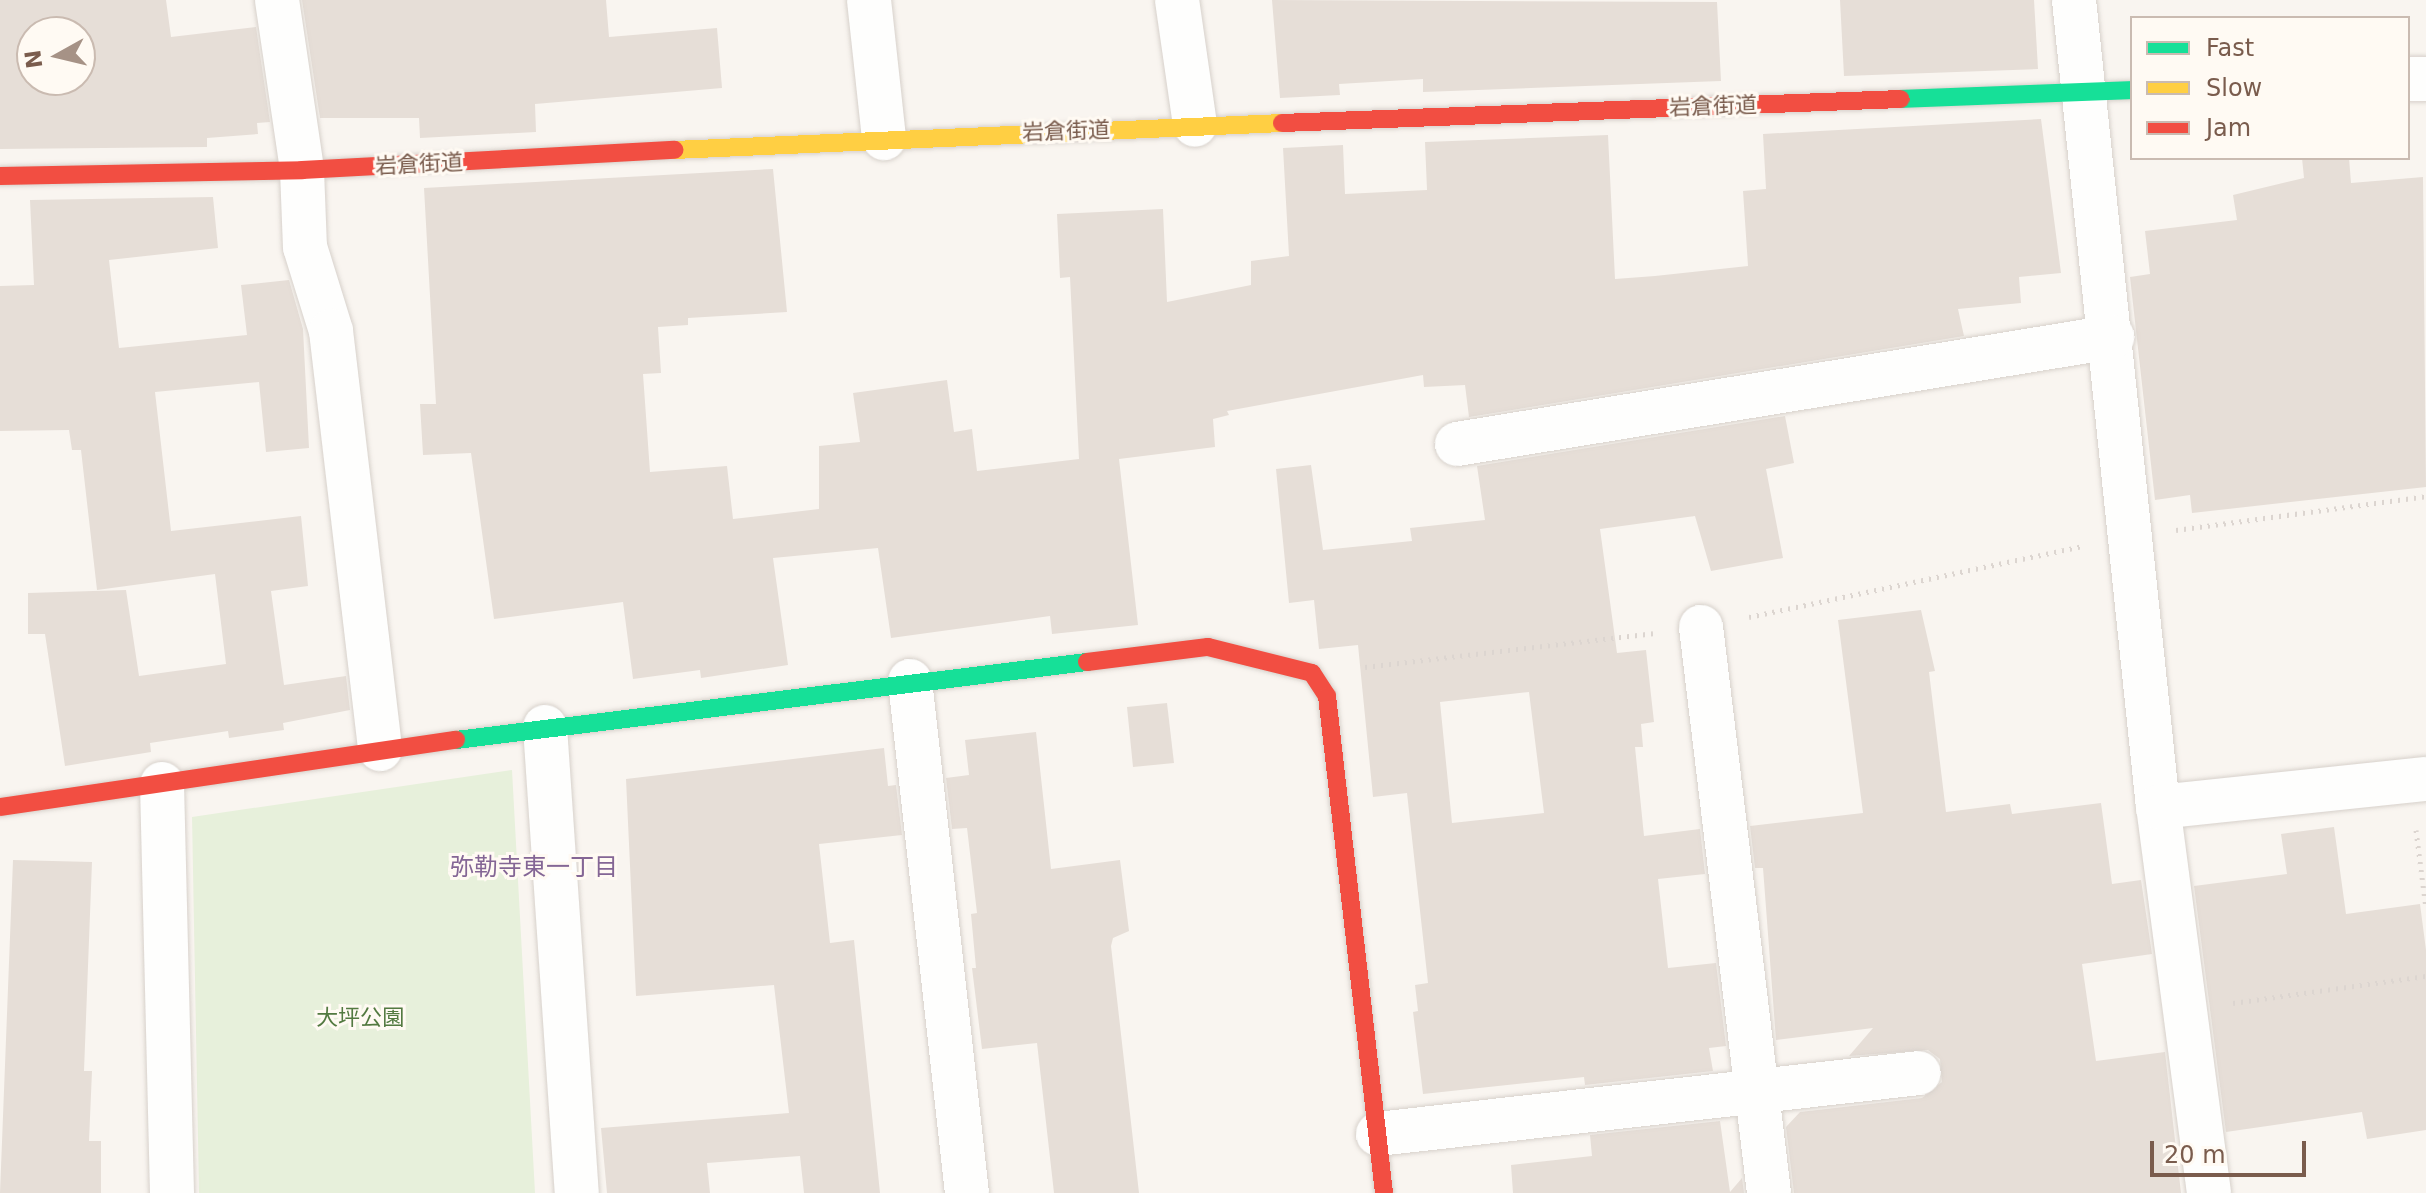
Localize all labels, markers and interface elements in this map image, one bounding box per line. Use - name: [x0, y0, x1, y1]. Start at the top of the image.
- north arrow: [16, 16, 96, 96]
- legend: [2130, 16, 2410, 160]
- text: Fast: [2206, 34, 2254, 62]
- text: N: [20, 48, 47, 70]
- text: Slow: [2206, 74, 2262, 102]
- street label: 岩倉街道: [1669, 91, 1757, 121]
- text: Jam: [2206, 114, 2251, 142]
- street label: 岩倉街道: [1022, 116, 1110, 146]
- street label: 岩倉街道: [374, 149, 464, 179]
- district label: 弥勒寺東一丁目: [450, 854, 618, 882]
- park label: 大坪公園: [316, 1005, 404, 1031]
- scale bar: [2154, 1125, 2310, 1175]
- text: 20 m: [2164, 1141, 2226, 1169]

